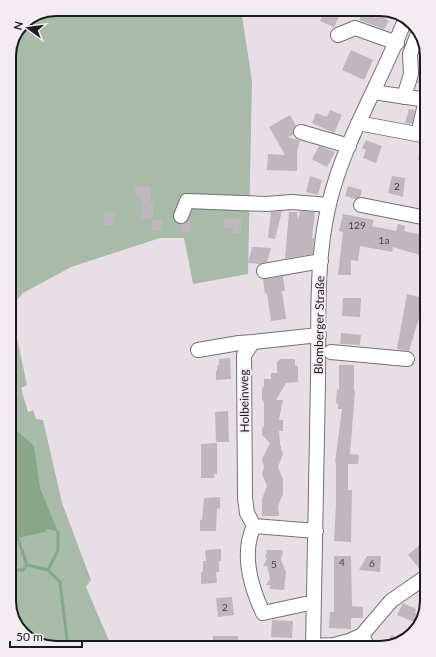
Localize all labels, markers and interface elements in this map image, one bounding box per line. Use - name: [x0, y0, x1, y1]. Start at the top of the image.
- north arrow: [8, 8, 48, 48]
- text: N: [10, 20, 25, 31]
- house number: 2: [394, 180, 400, 192]
- house number: 129: [348, 219, 366, 231]
- house number: 1a: [379, 234, 389, 246]
- street label: Blomberger Straße: [311, 276, 327, 374]
- street label: Holbeinweg: [236, 369, 252, 433]
- house number: 4: [339, 556, 345, 568]
- house number: 6: [369, 557, 375, 569]
- house number: 5: [271, 558, 277, 570]
- house number: 2: [222, 601, 228, 613]
- scale bar: [10, 623, 82, 649]
- text: 50 m: [16, 629, 43, 644]

